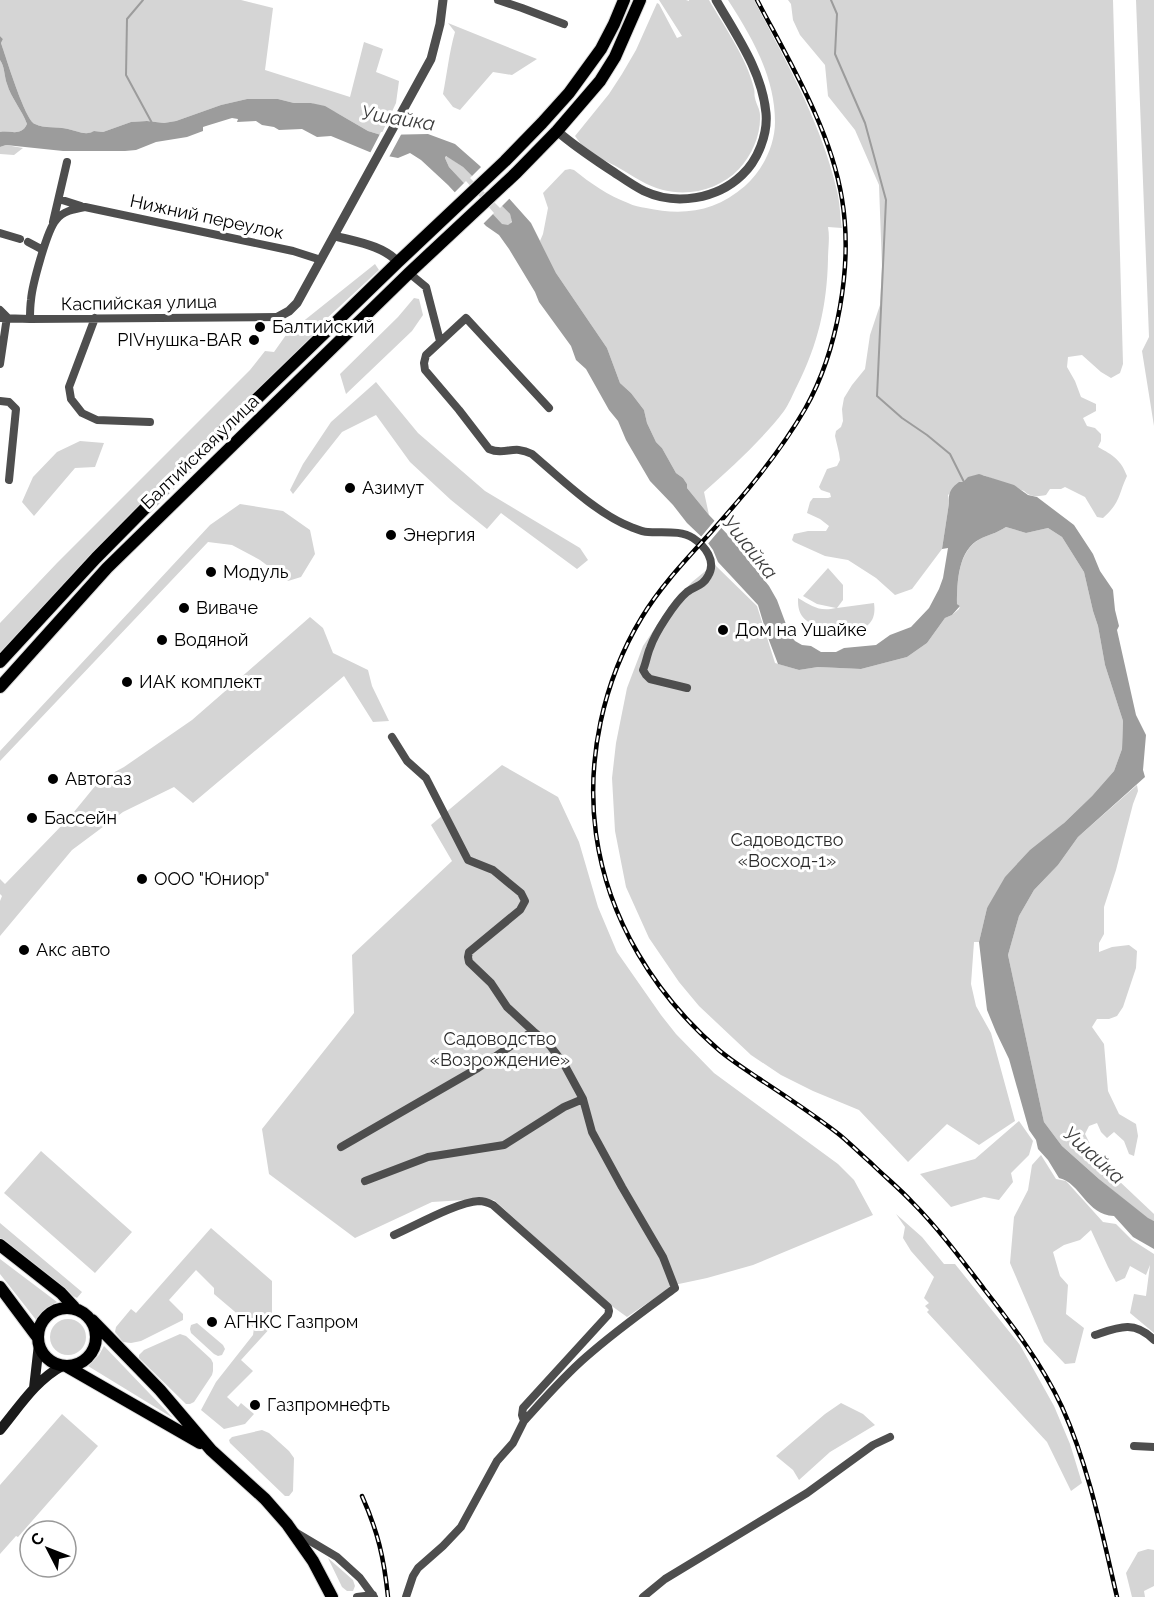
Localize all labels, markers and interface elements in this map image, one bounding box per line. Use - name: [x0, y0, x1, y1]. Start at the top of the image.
- water label: Ушайка: [359, 100, 437, 136]
- street label: Нижний переулок: [128, 190, 286, 243]
- street label: Каспийская улица: [61, 291, 217, 314]
- place label: Балтийский: [272, 316, 374, 337]
- marker: Балтийский: [253, 320, 267, 334]
- place label: PIVнушка-BAR: [117, 329, 242, 350]
- marker: PIVнушка-BAR: [247, 333, 261, 347]
- street label: Балтийская улица: [137, 390, 263, 513]
- place label: Азимут: [362, 477, 425, 498]
- marker: Азимут: [343, 481, 357, 495]
- water label: Ушайка: [717, 510, 783, 584]
- place label: Энергия: [403, 524, 475, 545]
- marker: Энергия: [384, 528, 398, 542]
- place label: Модуль: [223, 561, 289, 582]
- marker: Модуль: [204, 565, 218, 579]
- place label: Виваче: [196, 597, 258, 618]
- marker: Виваче: [177, 601, 191, 615]
- place label: Дом на Ушайке: [735, 619, 867, 640]
- marker: Дом на Ушайке: [716, 623, 730, 637]
- place label: Водяной: [174, 629, 248, 650]
- marker: Водяной: [155, 633, 169, 647]
- place label: ИАК комплект: [139, 671, 262, 692]
- marker: ИАК комплект: [120, 675, 134, 689]
- place label: Автогаз: [65, 768, 131, 789]
- marker: Автогаз: [46, 772, 60, 786]
- place label: Бассейн: [44, 807, 117, 828]
- marker: Бассейн: [25, 811, 39, 825]
- park label: Садоводство «Восход-1»: [731, 829, 844, 871]
- place label: ООО "Юниор": [154, 868, 270, 889]
- marker: ООО "Юниор": [135, 872, 149, 886]
- place label: Акс авто: [36, 939, 111, 960]
- marker: Акс авто: [17, 943, 31, 957]
- park label: Садоводство «Возрождение»: [430, 1028, 570, 1070]
- water label: Ушайка: [1058, 1121, 1130, 1189]
- place label: АГНКС Газпром: [224, 1311, 358, 1332]
- marker: АГНКС Газпром: [205, 1315, 219, 1329]
- place label: Газпромнефть: [267, 1394, 390, 1415]
- marker: Газпромнефть: [248, 1398, 262, 1412]
- north arrow: [18, 1519, 78, 1579]
- text: С: [26, 1529, 48, 1550]

